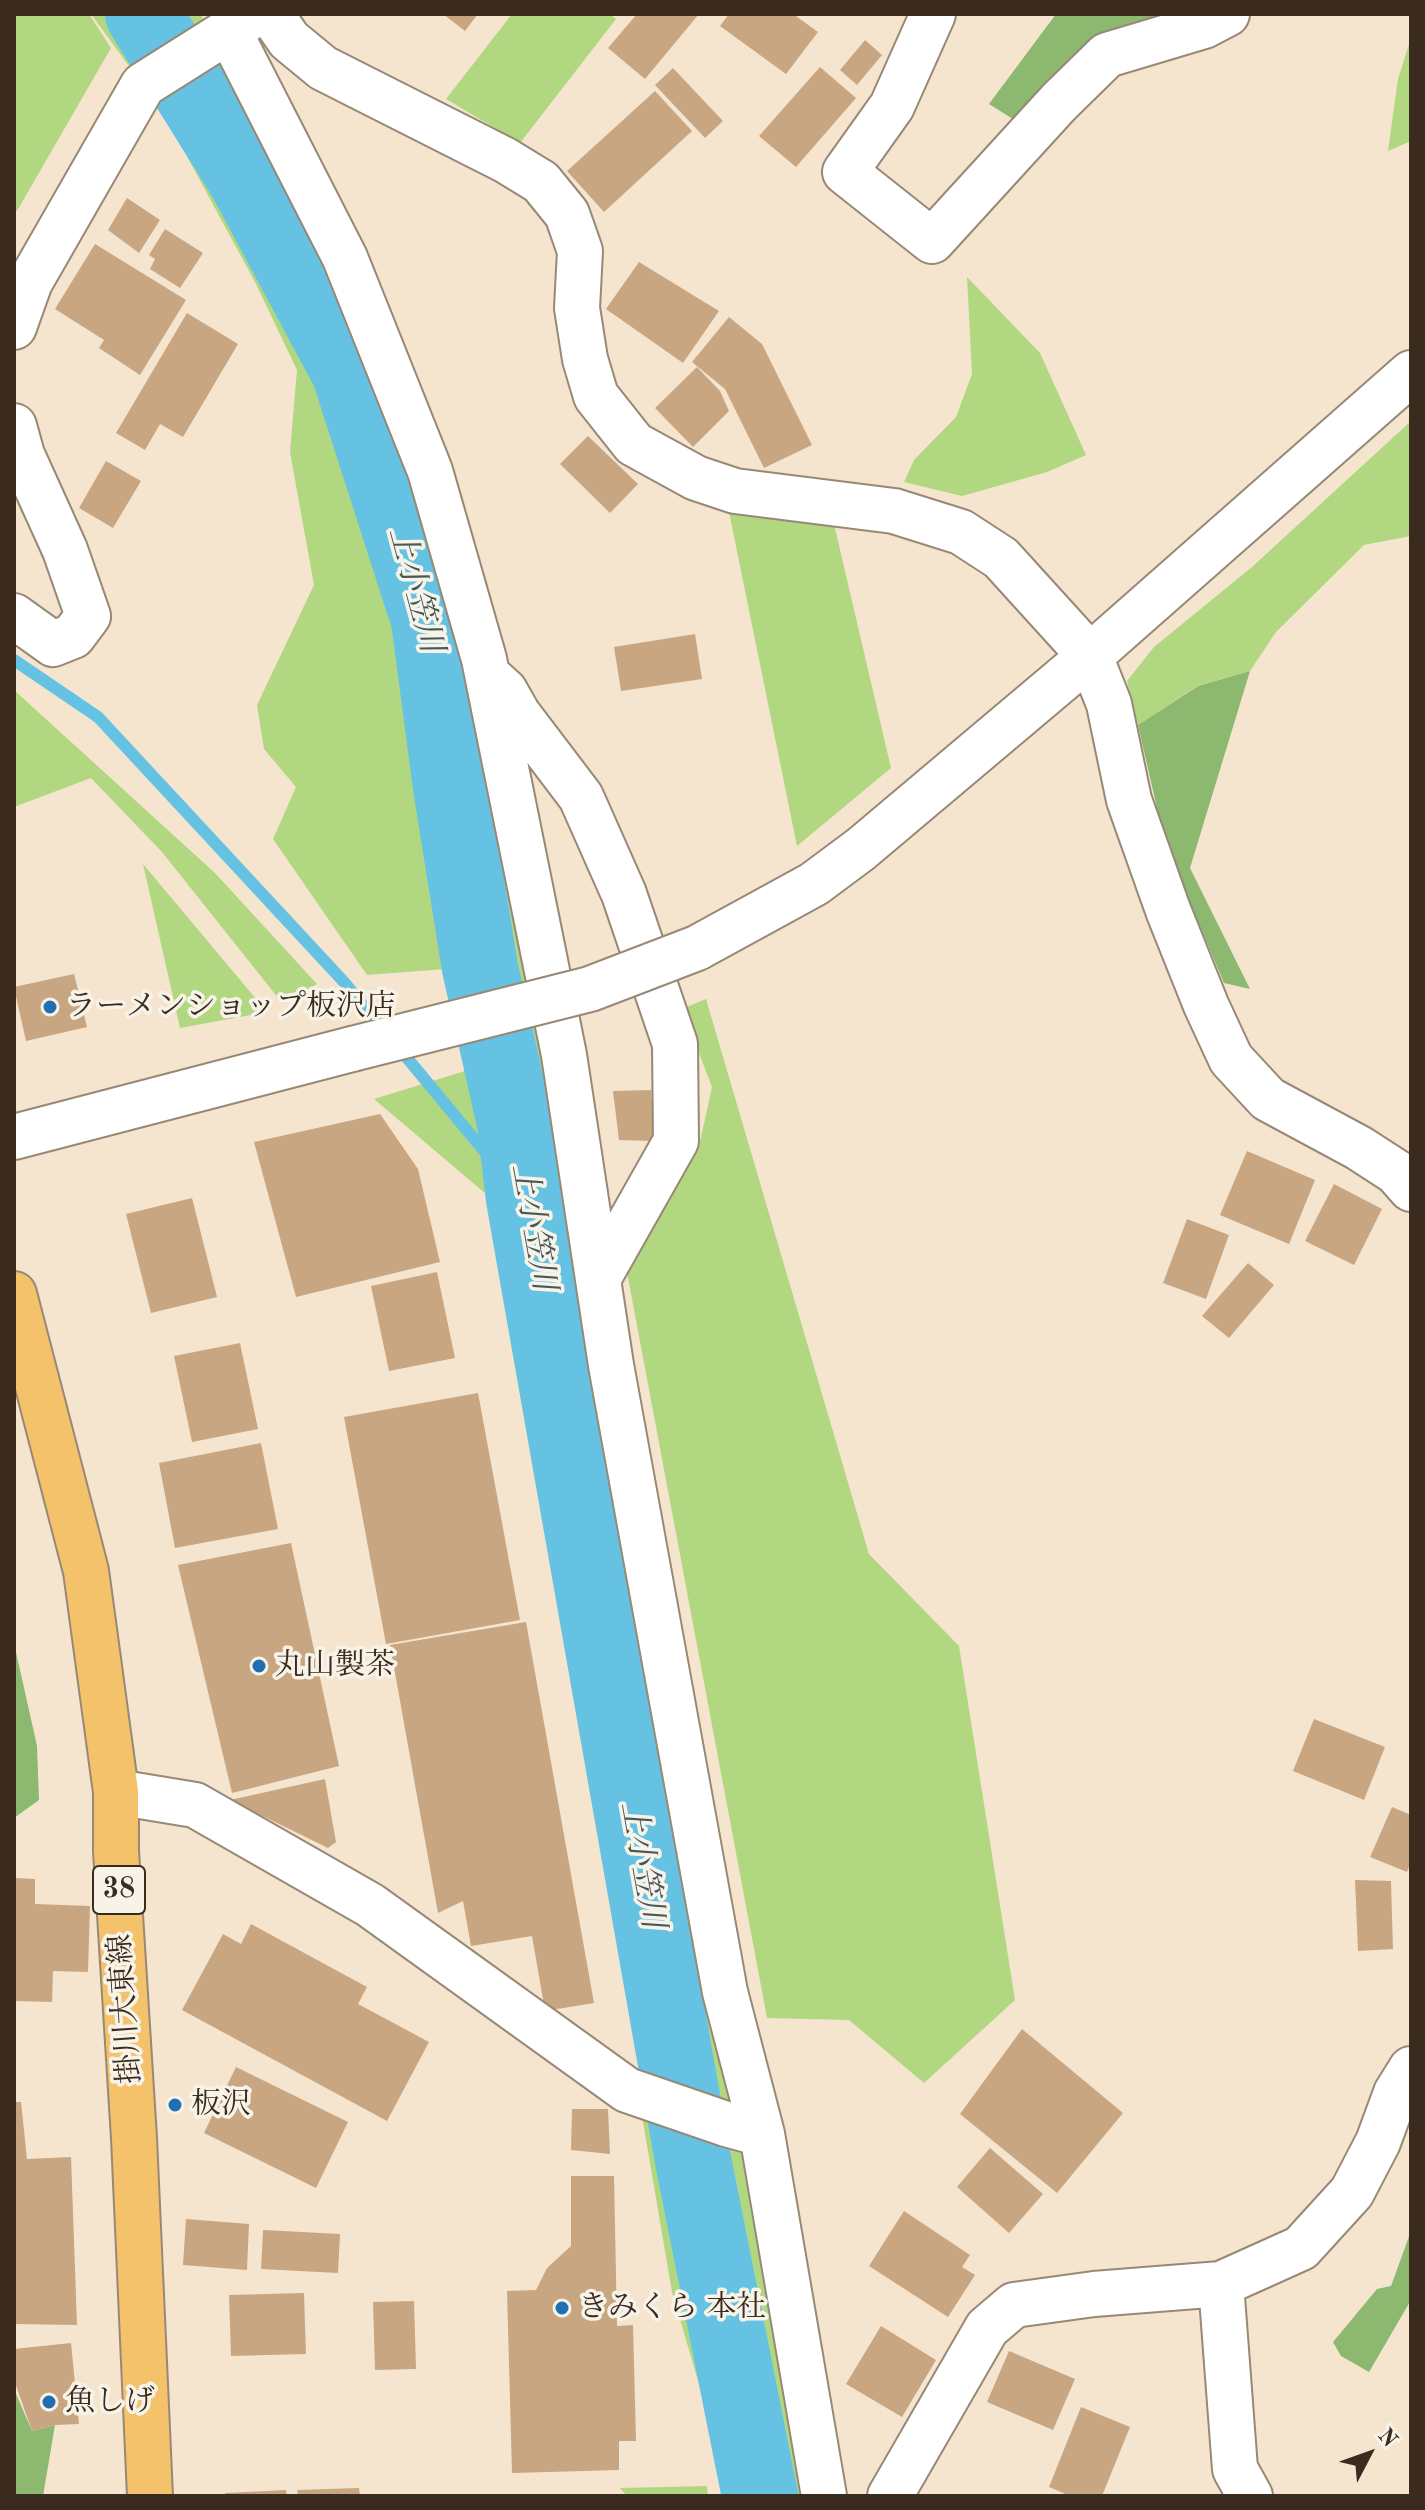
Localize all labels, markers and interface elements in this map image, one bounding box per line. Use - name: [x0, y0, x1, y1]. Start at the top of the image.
- water label: 上小笠川: [380, 523, 450, 657]
- place label: ラーメンショップ板沢店: [66, 989, 396, 1025]
- marker: ラーメンショップ板沢店: [41, 998, 59, 1016]
- water label: 上小笠川: [503, 1161, 563, 1293]
- place label: 丸山製茶: [275, 1648, 395, 1684]
- marker: 丸山製茶: [250, 1657, 268, 1675]
- water label: 上小笠川: [612, 1799, 672, 1931]
- road number: 38: [93, 1866, 145, 1914]
- street label: 掛川大東線: [103, 1933, 149, 2085]
- place label: 板沢: [191, 2087, 251, 2123]
- marker: 板沢: [166, 2096, 184, 2114]
- place label: きみくら 本社: [578, 2290, 766, 2326]
- marker: きみくら 本社: [553, 2299, 571, 2317]
- place label: 魚しげ: [65, 2384, 155, 2420]
- marker: 魚しげ: [40, 2393, 58, 2411]
- north arrow: [1329, 2414, 1409, 2494]
- text: N: [1373, 2425, 1401, 2452]

